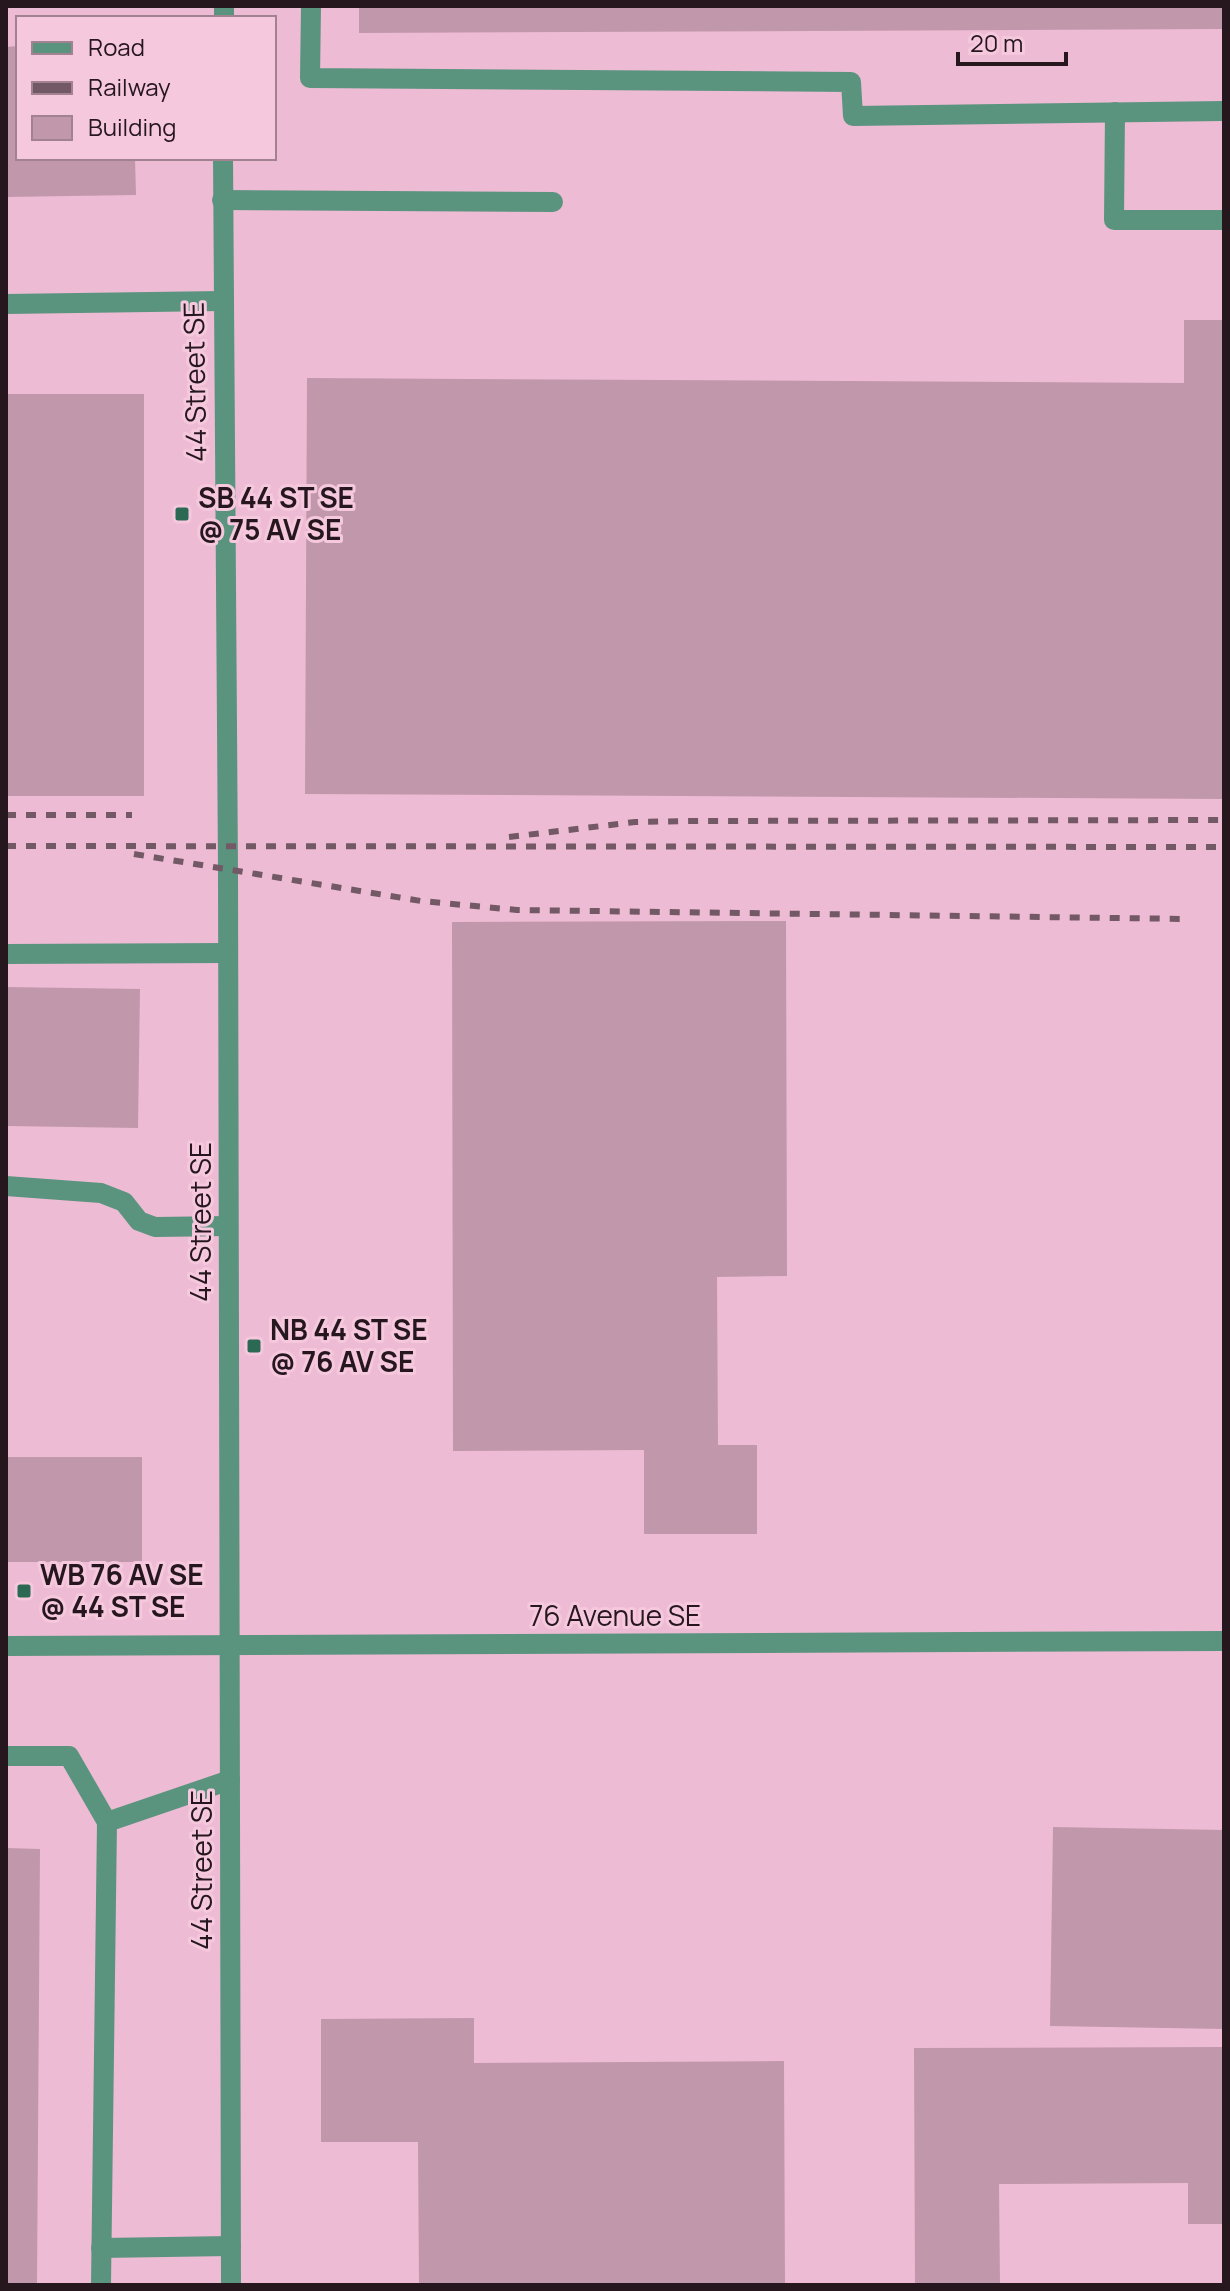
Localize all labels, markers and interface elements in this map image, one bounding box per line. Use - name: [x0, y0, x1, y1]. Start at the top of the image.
- legend: [16, 16, 276, 160]
- scale bar: [958, 16, 1066, 66]
- text: 20 m: [970, 26, 1023, 59]
- text: Road: [88, 30, 145, 63]
- text: Railway: [88, 70, 171, 103]
- text: Building: [88, 110, 176, 143]
- street label: 44 Street SE: [174, 302, 214, 462]
- place label: SB 44 ST SE @ 75 AV SE: [198, 478, 354, 548]
- marker: SB 44 ST SE @ 75 AV SE: [173, 505, 191, 523]
- street label: 44 Street SE: [181, 1142, 219, 1302]
- place label: NB 44 ST SE @ 76 AV SE: [270, 1310, 428, 1380]
- marker: NB 44 ST SE @ 76 AV SE: [245, 1337, 263, 1355]
- place label: WB 76 AV SE @ 44 ST SE: [40, 1555, 204, 1625]
- marker: WB 76 AV SE @ 44 ST SE: [15, 1582, 33, 1600]
- street label: 76 Avenue SE: [529, 1596, 701, 1634]
- street label: 44 Street SE: [182, 1790, 220, 1950]

